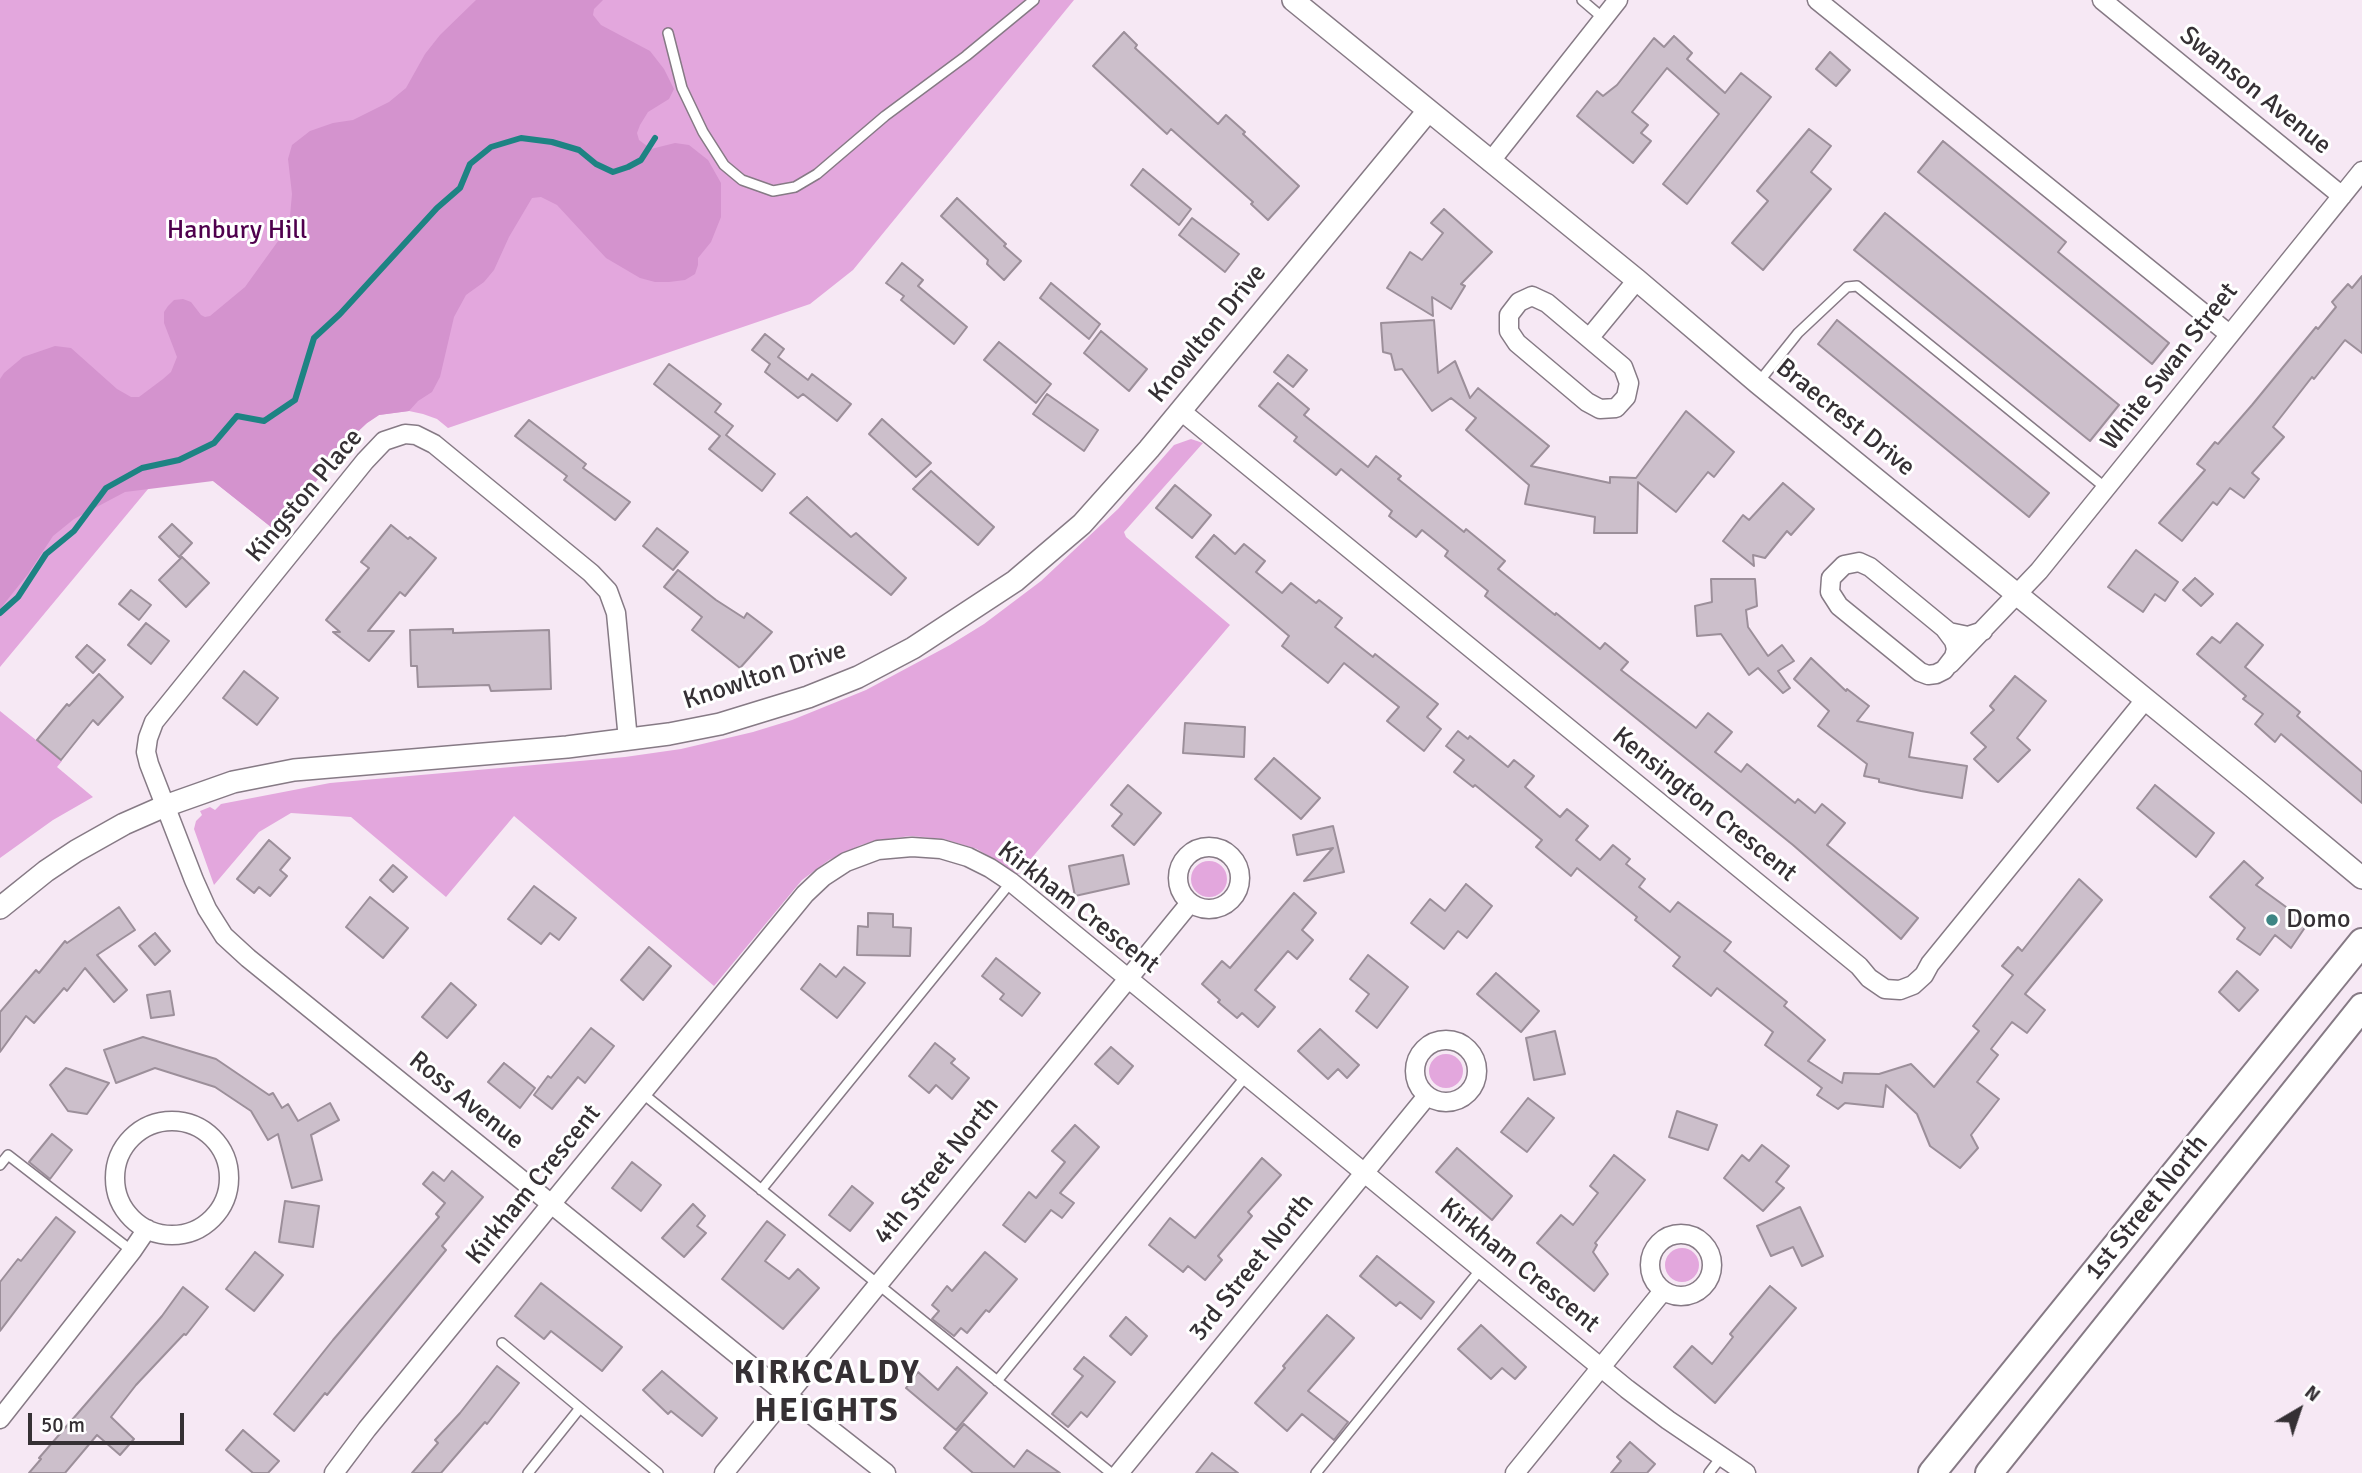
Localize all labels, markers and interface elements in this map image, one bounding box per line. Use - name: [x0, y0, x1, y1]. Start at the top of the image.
- street label: Swanson Avenue: [2173, 20, 2337, 162]
- park label: Hanbury Hill: [167, 215, 307, 247]
- street label: Knowlton Drive: [1143, 258, 1273, 410]
- street label: White Swan Street: [2095, 277, 2245, 457]
- street label: Braecrest Drive: [1769, 353, 1921, 483]
- street label: Kingston Place: [240, 423, 370, 569]
- street label: Knowlton Drive: [680, 635, 850, 717]
- street label: Kensington Crescent: [1605, 721, 1803, 889]
- street label: Kirkham Crescent: [991, 835, 1165, 981]
- place label: Domo: [2286, 904, 2351, 936]
- marker: Domo: [2264, 912, 2280, 928]
- street label: Ross Avenue: [402, 1045, 530, 1157]
- street label: 4th Street North: [868, 1091, 1006, 1251]
- street label: Kirkham Crescent: [460, 1099, 608, 1271]
- street label: 1st Street North: [2079, 1129, 2215, 1287]
- street label: 3rd Street North: [1183, 1188, 1321, 1348]
- street label: Kirkham Crescent: [1433, 1192, 1605, 1340]
- district label: KIRKCALDY HEIGHTS: [735, 1354, 919, 1432]
- north arrow: [2264, 1375, 2334, 1445]
- text: N: [2300, 1380, 2325, 1407]
- scale bar: [32, 1400, 187, 1444]
- text: 50 m: [41, 1412, 85, 1438]

